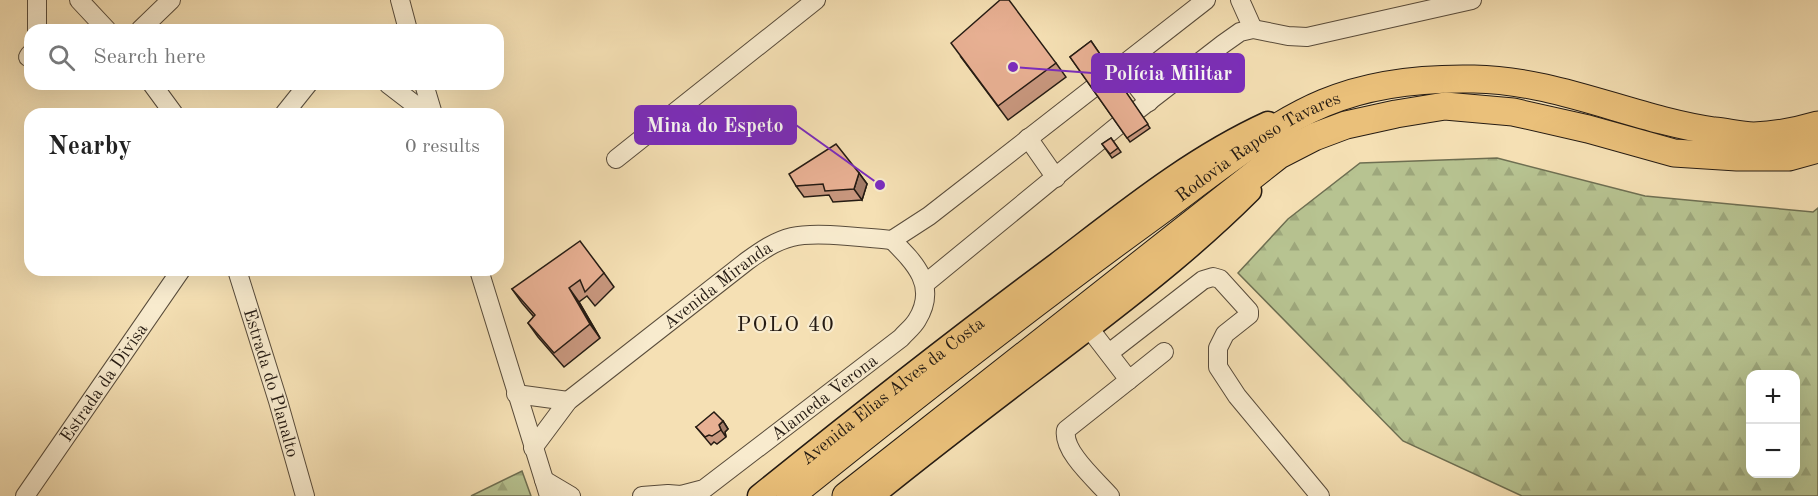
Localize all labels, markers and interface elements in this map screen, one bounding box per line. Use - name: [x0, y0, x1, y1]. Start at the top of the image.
- search box: [24, 24, 504, 90]
- icon: search: [45, 41, 78, 74]
- text: Search here: [93, 46, 206, 68]
- callout: Polícia Militar: [1092, 54, 1244, 92]
- text: Polícia Militar: [1104, 65, 1232, 85]
- street label: Rodovia Raposo Tavares: [1173, 89, 1343, 206]
- callout: Mina do Espeto: [635, 106, 796, 144]
- text: Mina do Espeto: [646, 117, 784, 137]
- text: Nearby: [48, 134, 132, 160]
- text: 0 results: [405, 137, 480, 157]
- street label: Avenida Miranda: [660, 239, 776, 333]
- street label: Estrada do Planalto: [240, 307, 302, 460]
- street label: Avenida Elias Alves da Costa: [798, 314, 988, 469]
- district label: POLO 40: [737, 315, 835, 336]
- street label: Estrada da Divisa: [57, 320, 151, 446]
- street label: Alameda Verona: [768, 351, 881, 444]
- map controls: [1746, 370, 1800, 478]
- button: +: [1746, 370, 1800, 424]
- button: −: [1746, 424, 1800, 478]

